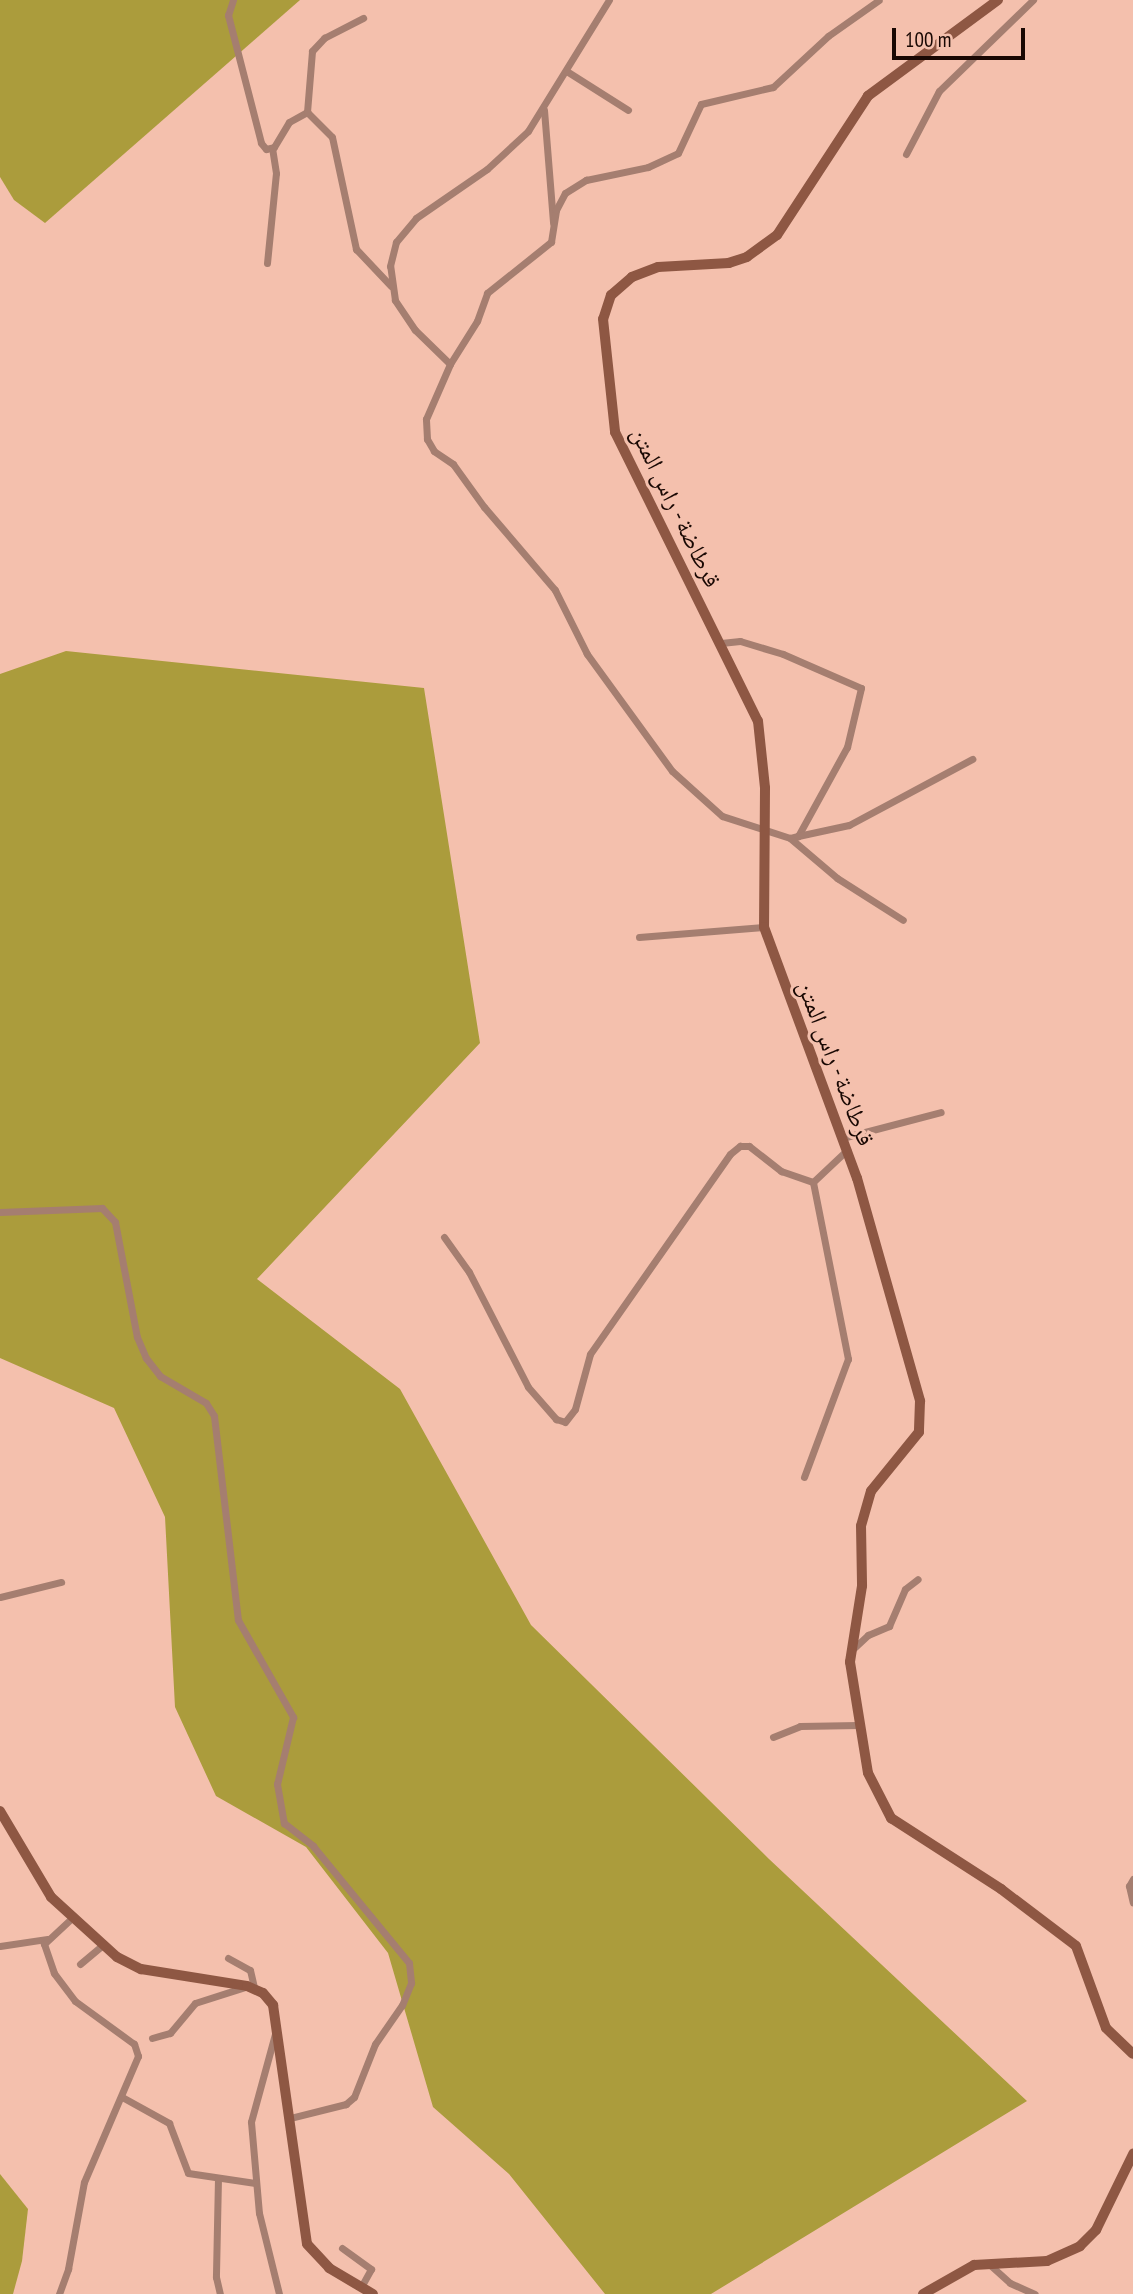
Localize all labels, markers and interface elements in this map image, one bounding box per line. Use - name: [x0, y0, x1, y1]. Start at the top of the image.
- scale bar: [895, 14, 1028, 58]
- text: 100 m: [905, 26, 951, 53]
- street label: قرطاضة - راس المتن: [624, 421, 728, 593]
- street label: قرطاضة - راس المتن: [791, 976, 881, 1150]

